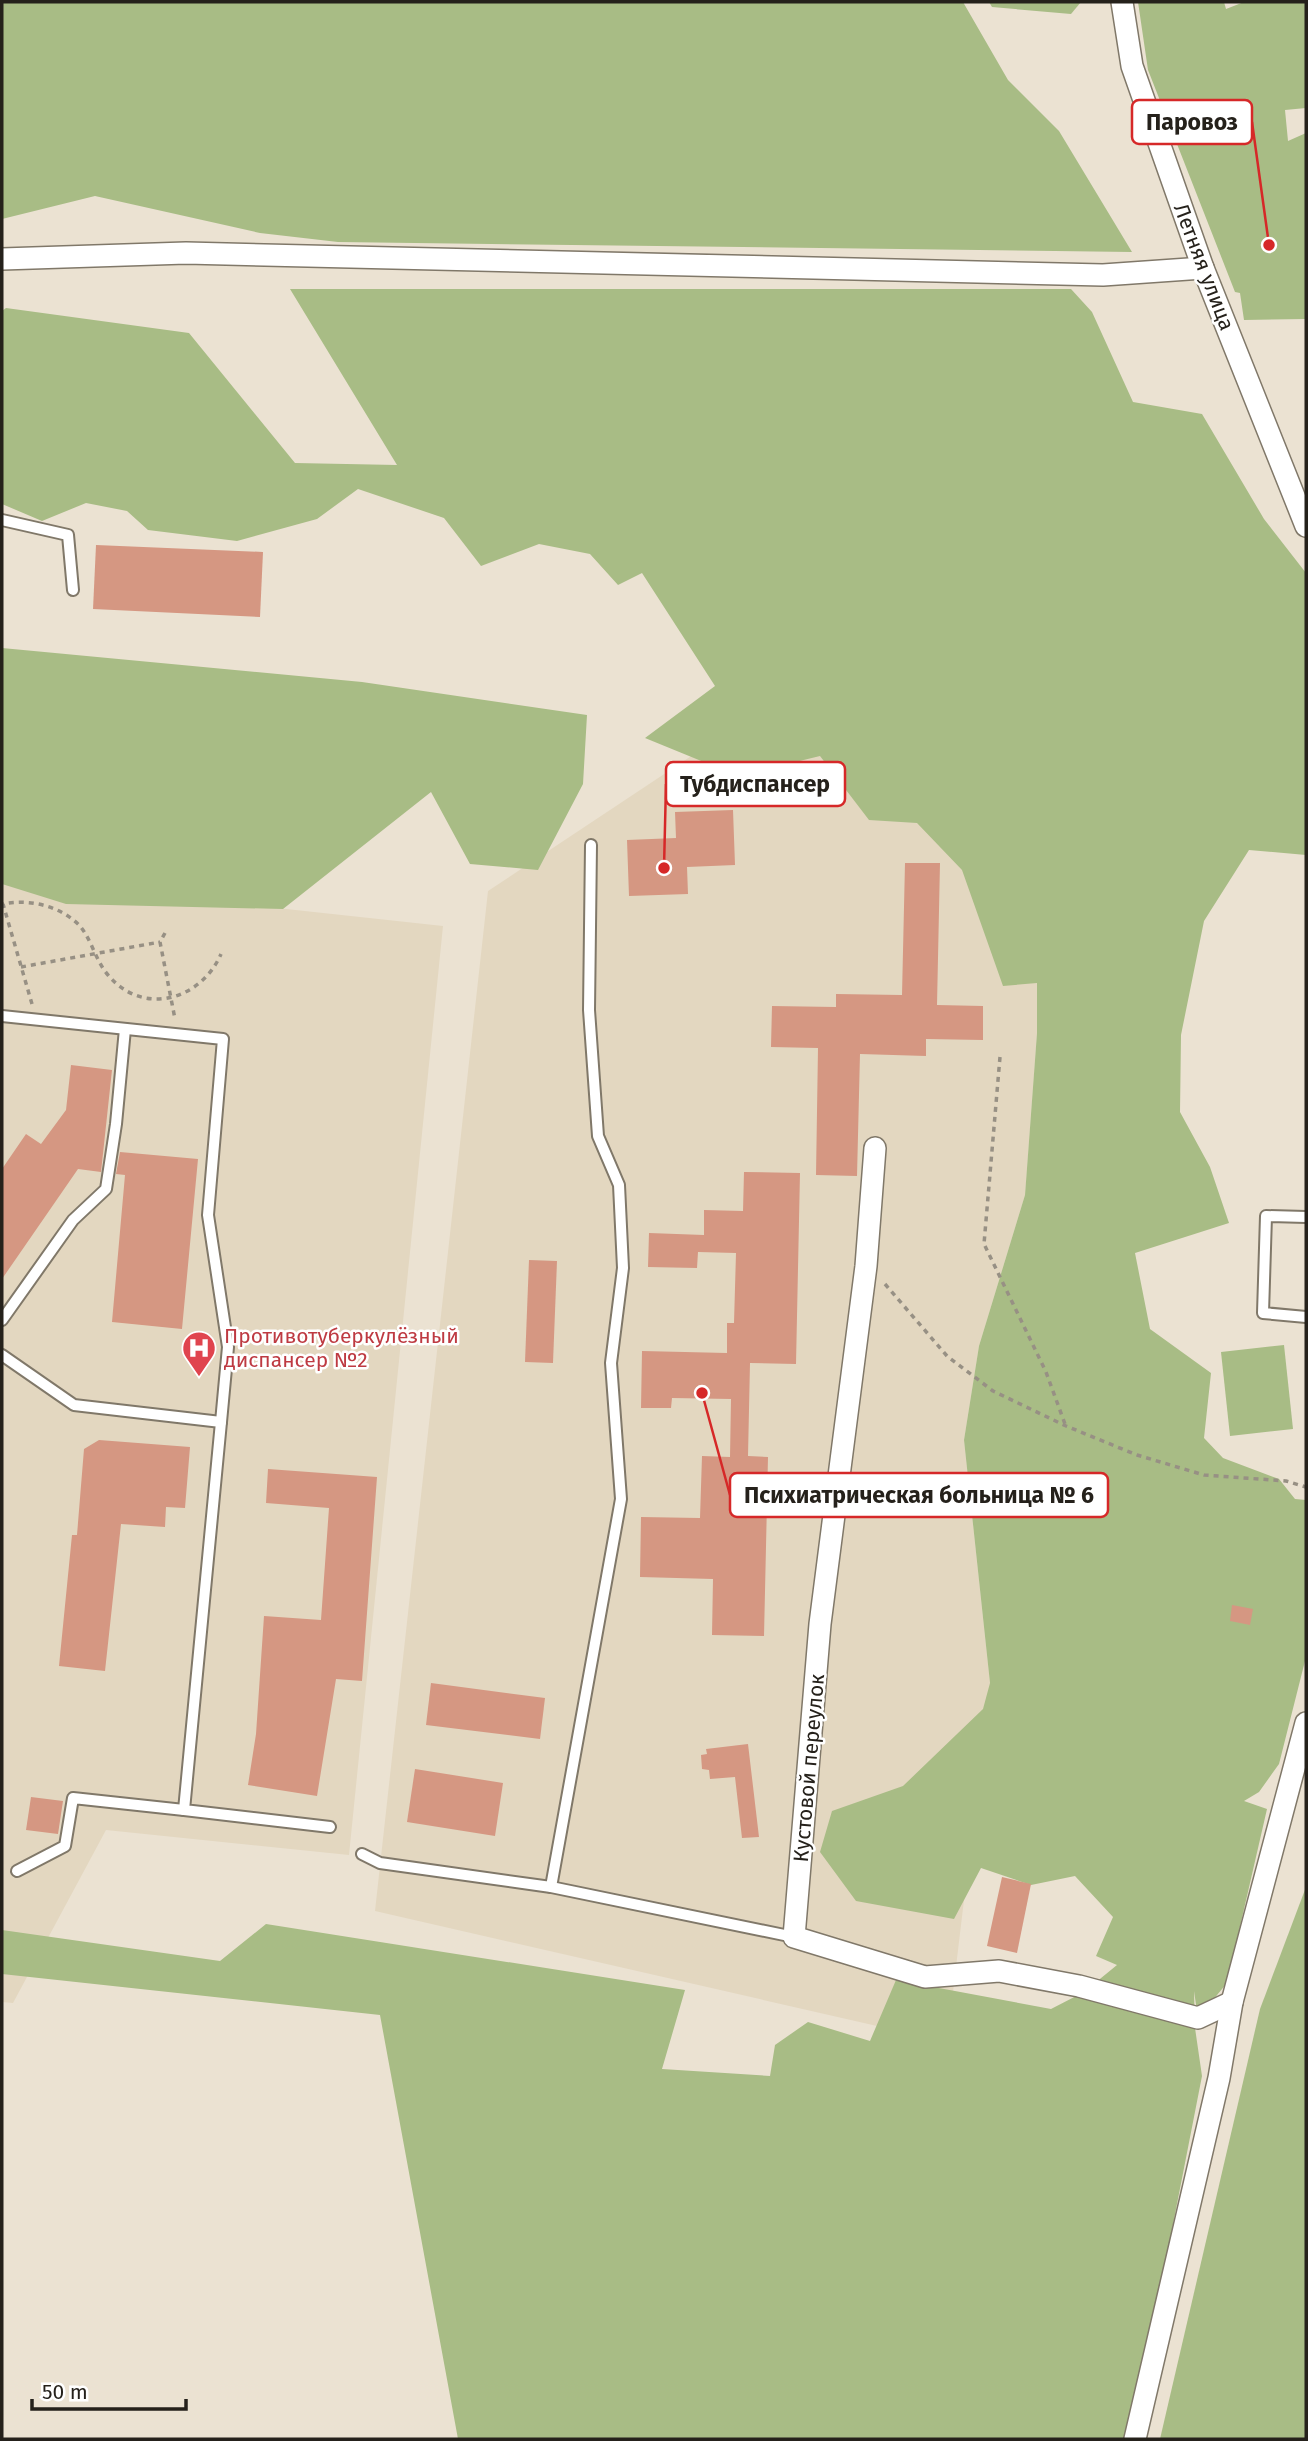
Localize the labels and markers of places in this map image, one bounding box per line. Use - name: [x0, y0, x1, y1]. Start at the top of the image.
- callout: Паровоз: [1132, 100, 1252, 144]
- callout: Тубдиспансер: [666, 762, 845, 806]
- place label: Противотуберкулёзный диспансер №2: [224, 1323, 459, 1373]
- hospital icon: Противотуберкулёзный диспансер №2: [180, 1329, 218, 1378]
- callout: Психиатрическая больница № 6: [730, 1473, 1108, 1517]

